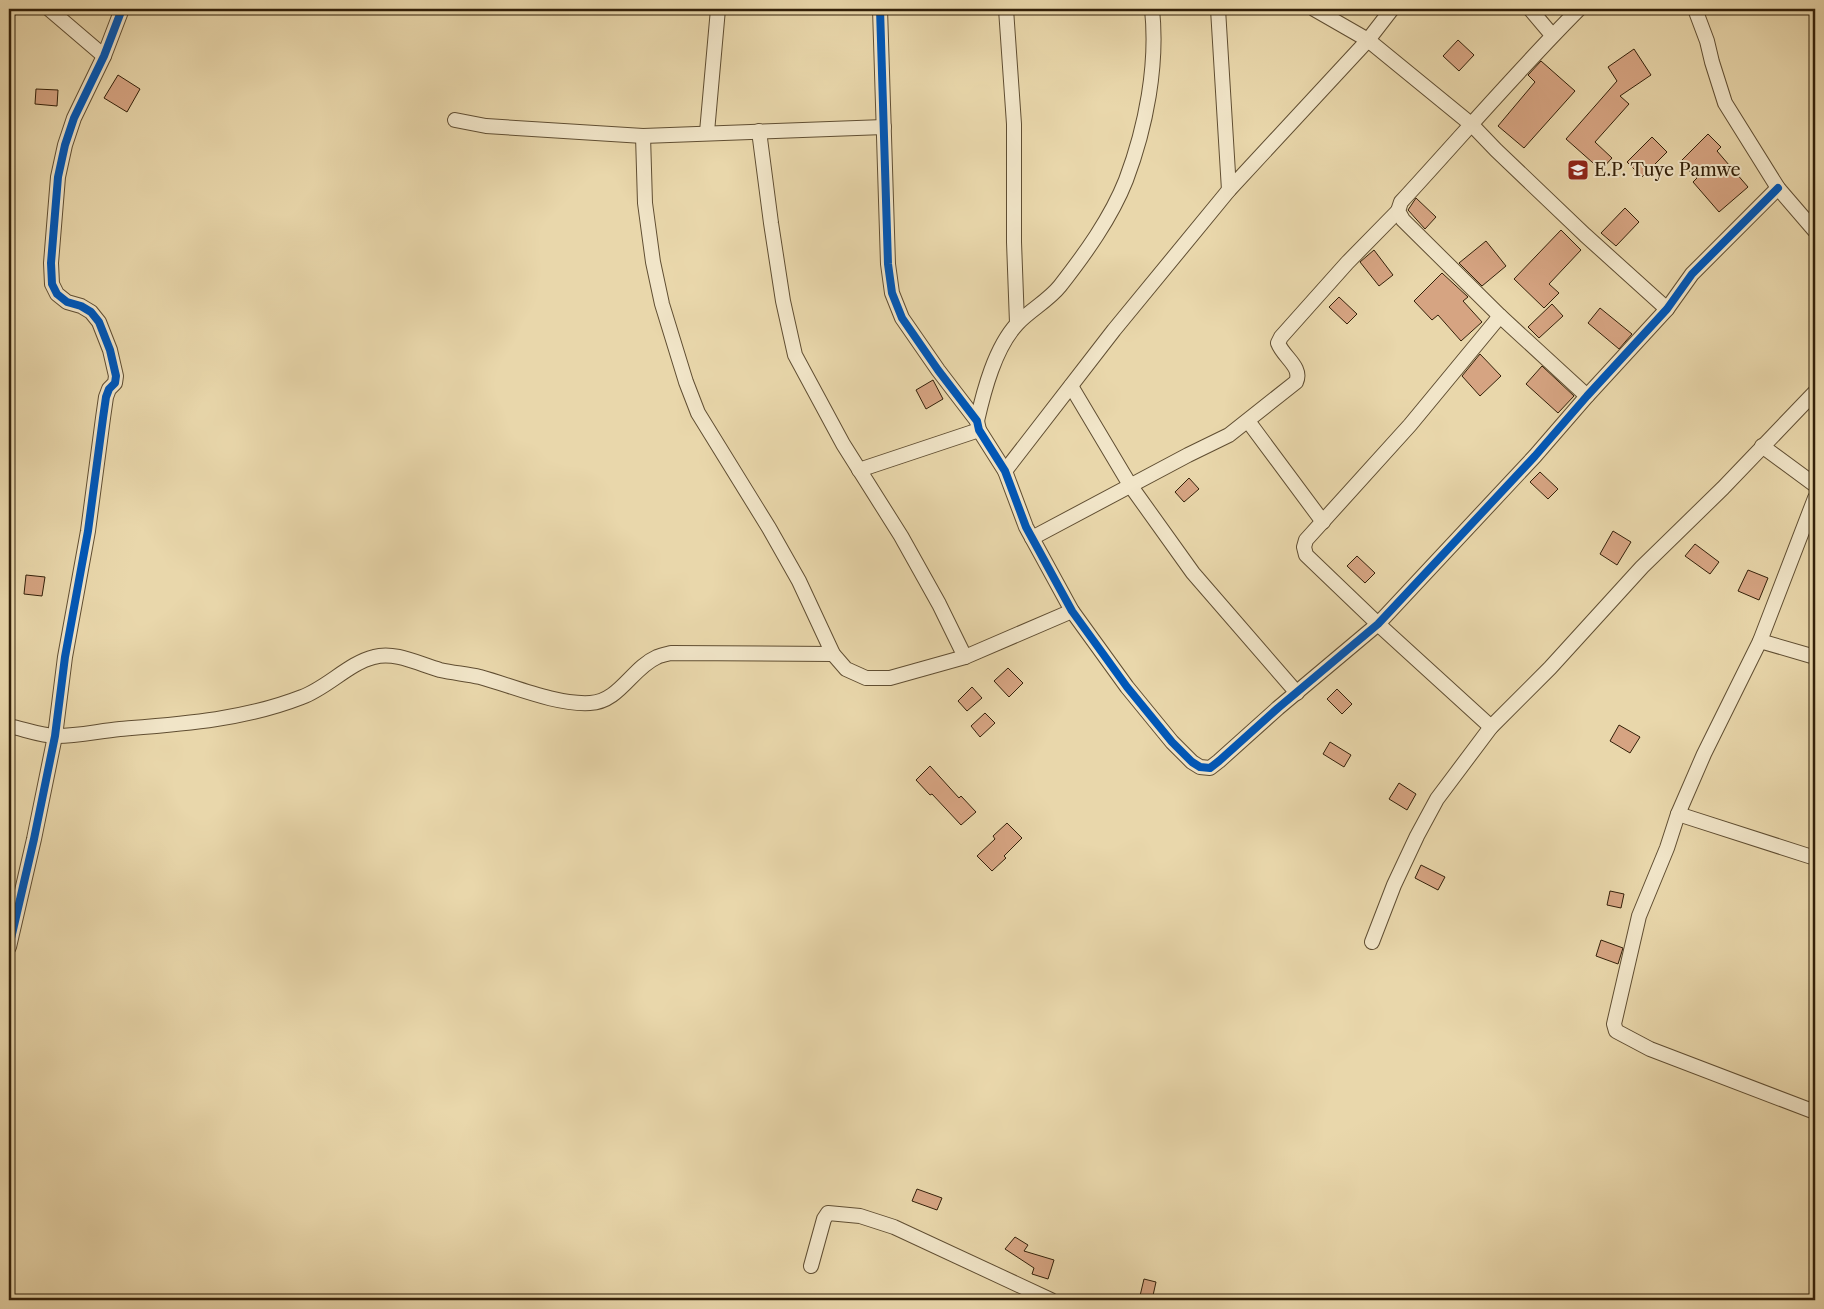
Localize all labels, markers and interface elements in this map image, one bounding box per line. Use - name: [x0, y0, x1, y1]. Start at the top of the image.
- school or university icon: E.P. Tuye Pamwe: [1566, 158, 1590, 182]
- place label: E.P. Tuye Pamwe: [1594, 159, 1741, 181]

